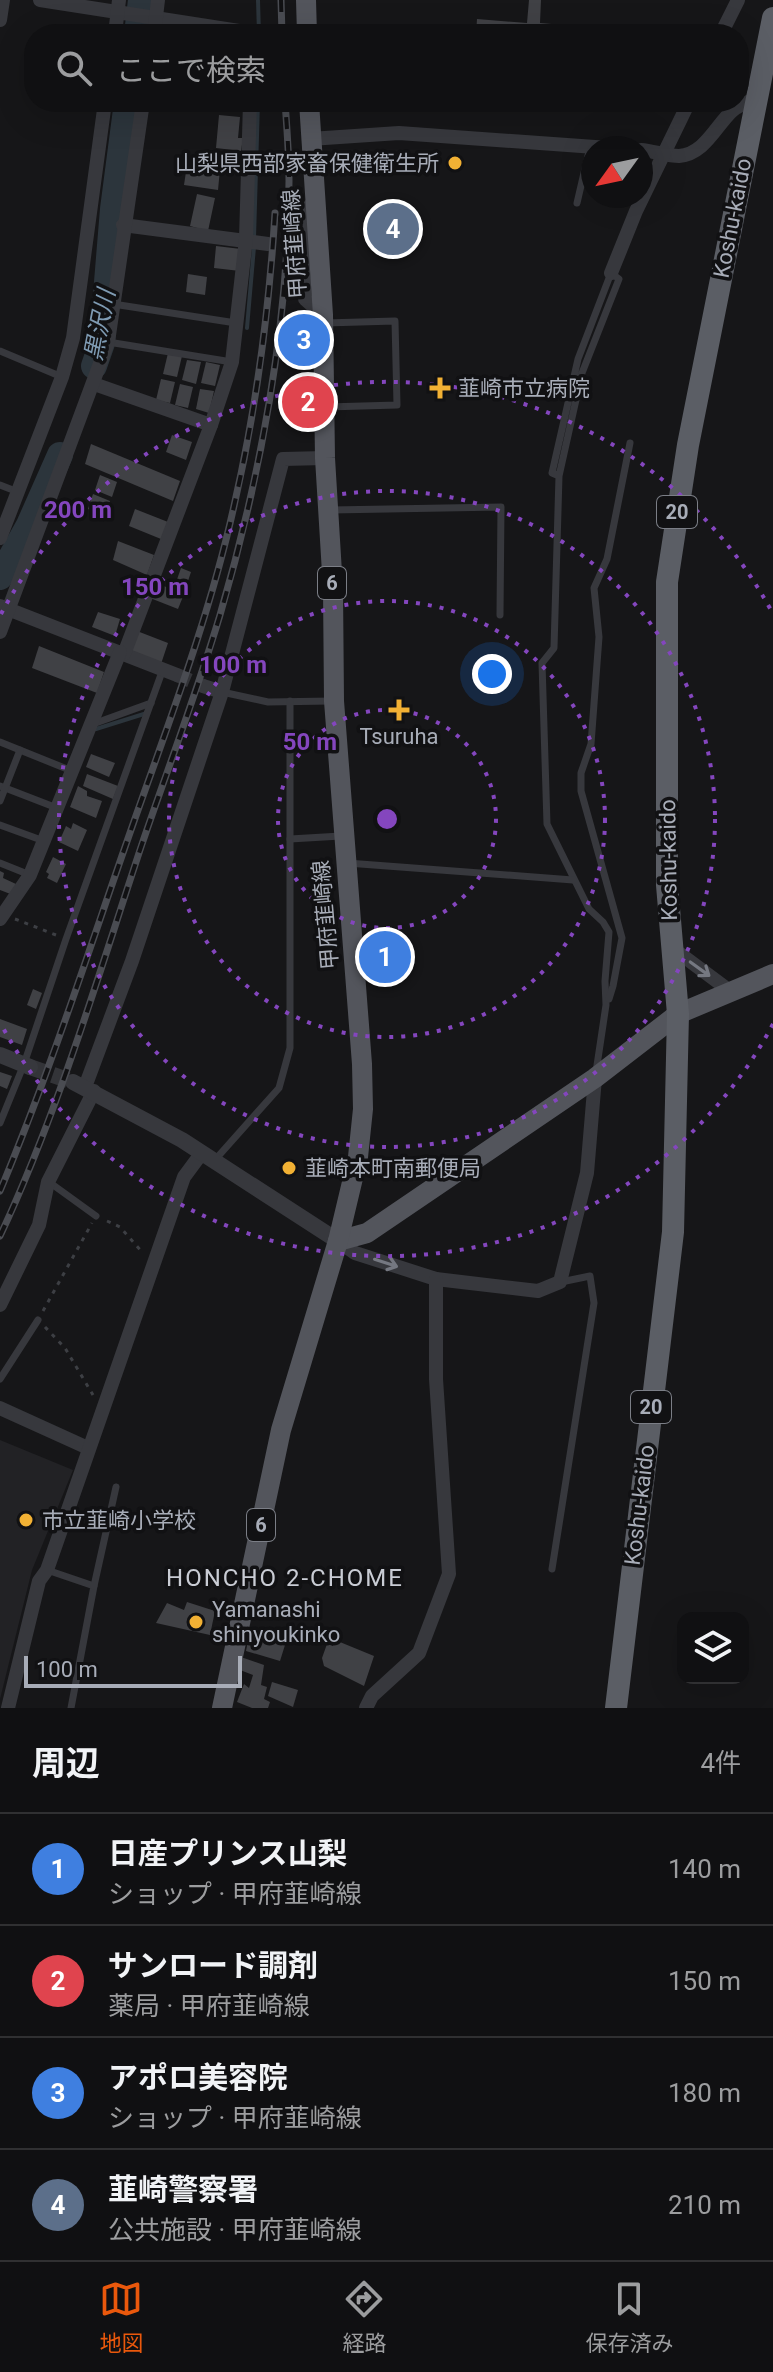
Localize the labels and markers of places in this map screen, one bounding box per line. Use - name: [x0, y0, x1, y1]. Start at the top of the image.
- place label: 山梨県西部家畜保健衛生所: [175, 151, 439, 176]
- marker: 山梨県西部家畜保健衛生所: [446, 154, 464, 172]
- pin: 4: [367, 199, 419, 259]
- pin: 3: [278, 310, 330, 370]
- pin: 2: [282, 372, 334, 432]
- place label: 韮崎市立病院: [458, 376, 590, 401]
- marker: 韮崎市立病院: [429, 377, 451, 399]
- marker: Tsuruha: [390, 701, 408, 719]
- place label: Tsuruha: [359, 724, 439, 749]
- centre of rings: [373, 805, 401, 833]
- pin: 1: [359, 927, 411, 987]
- place label: 韮崎本町南郵便局: [305, 1156, 481, 1181]
- marker: 韮崎本町南郵便局: [280, 1159, 298, 1177]
- place label: 市立韮崎小学校: [42, 1508, 196, 1533]
- marker: 市立韮崎小学校: [17, 1511, 35, 1529]
- place label: Yamanashi shinyoukinko: [212, 1597, 340, 1647]
- marker: Yamanashi shinyoukinko: [187, 1613, 205, 1631]

